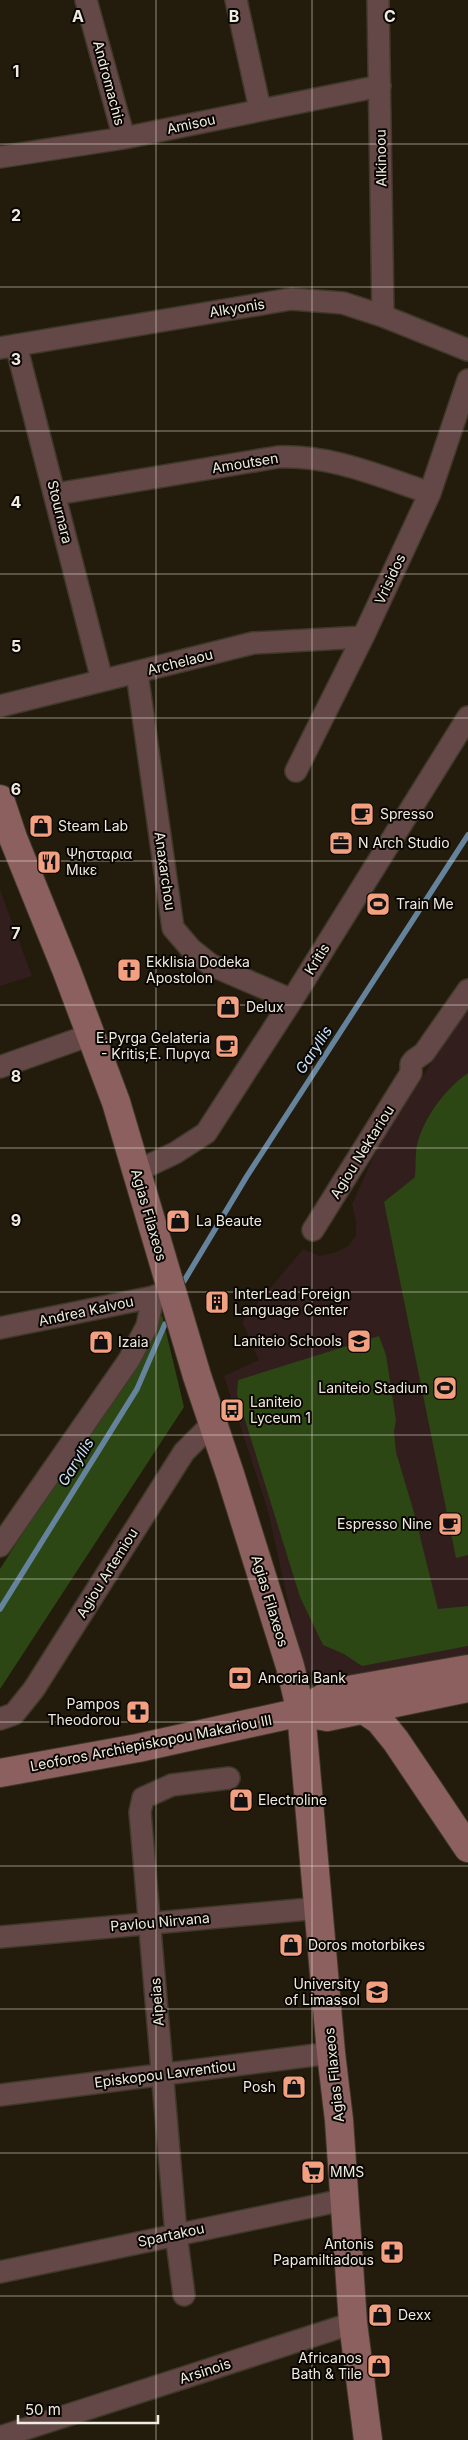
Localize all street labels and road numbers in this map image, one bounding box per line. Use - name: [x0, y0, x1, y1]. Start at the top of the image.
- street label: Andromachis: [90, 39, 129, 127]
- street label: Amisou: [165, 110, 217, 137]
- street label: Alkinoou: [371, 129, 390, 187]
- street label: Alkyonis: [208, 295, 266, 320]
- street label: Amoutsen: [211, 449, 279, 476]
- street label: Stournara: [44, 478, 77, 545]
- street label: Vrisidos: [370, 551, 409, 607]
- street label: Archelaou: [145, 645, 214, 678]
- street label: Anaxarchou: [152, 830, 179, 911]
- street label: Kritis: [300, 940, 333, 978]
- street label: Agiou Nektariou: [326, 1102, 397, 1201]
- street label: Agias Filaxeos: [128, 1167, 171, 1263]
- street label: Andrea Kalvou: [37, 1292, 135, 1329]
- street label: Agiou Artemiou: [72, 1525, 141, 1621]
- street label: Agias Filaxeos: [248, 1553, 292, 1649]
- street label: Leoforos Archiepiskopou Makariou III: [29, 1711, 273, 1774]
- street label: Pavlou Nirvana: [110, 1909, 210, 1934]
- street label: Aipeias: [146, 1977, 167, 2027]
- street label: Agias Filaxeos: [320, 2027, 347, 2123]
- street label: Episkopou Lavrentiou: [93, 2056, 237, 2091]
- street label: Spartakou: [136, 2219, 206, 2250]
- street label: Arsinois: [177, 2354, 233, 2387]

